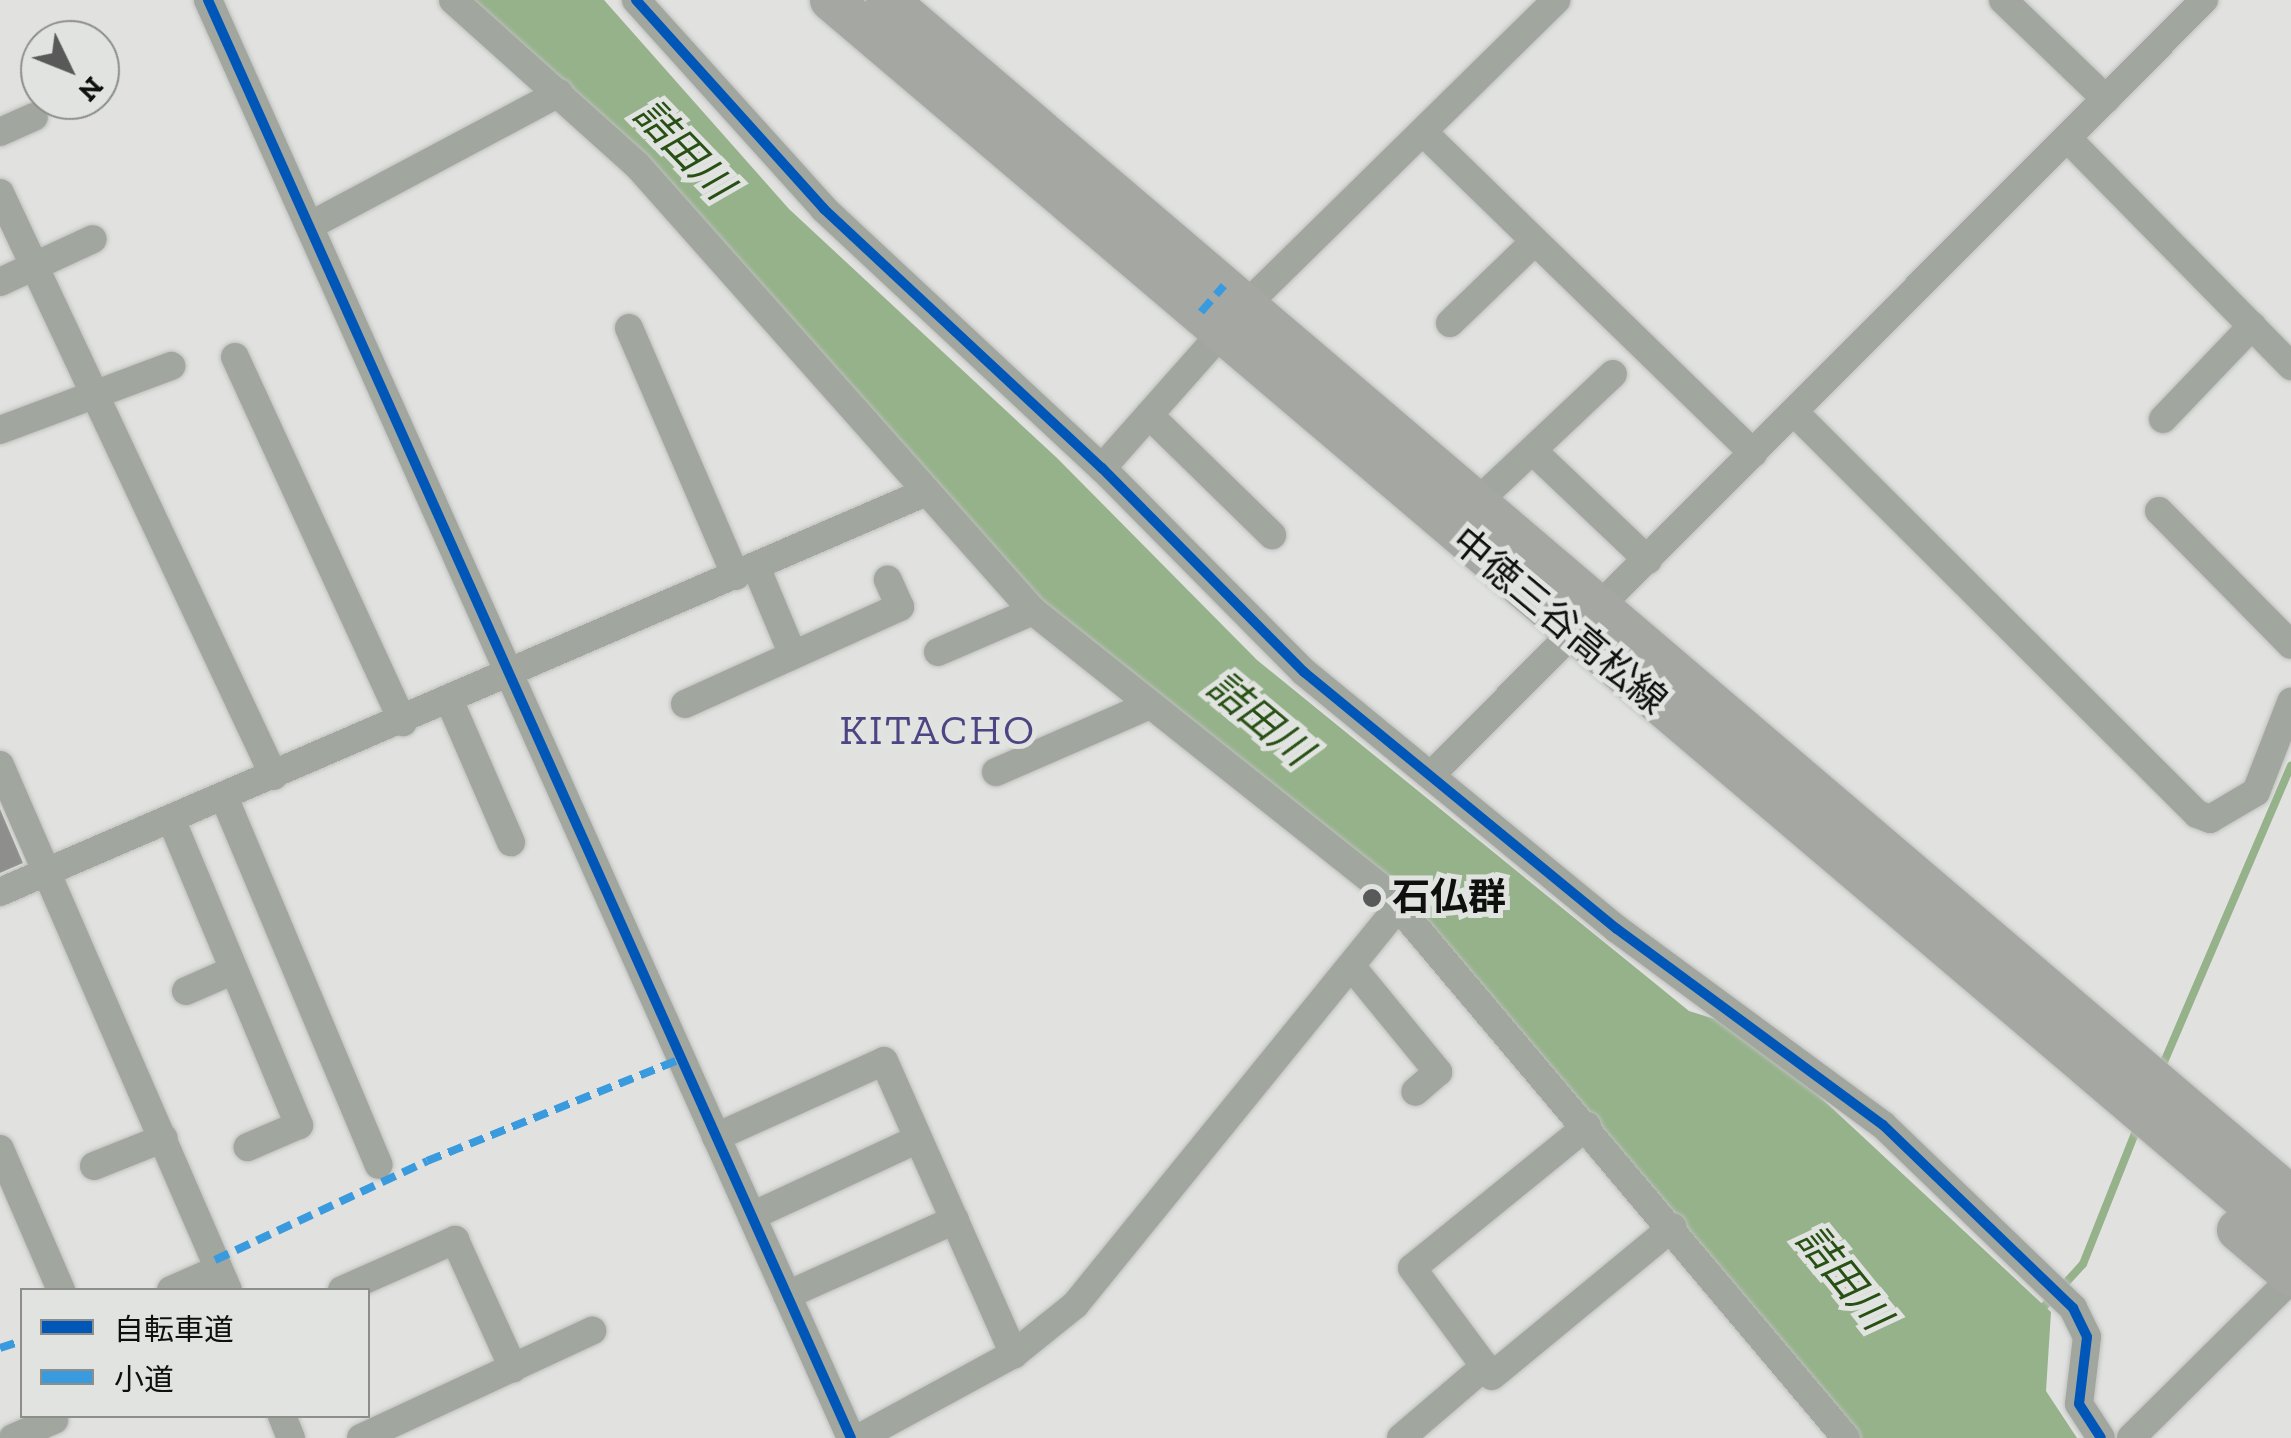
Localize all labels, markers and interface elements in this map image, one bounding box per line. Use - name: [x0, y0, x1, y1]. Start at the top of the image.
- north arrow: [20, 20, 120, 120]
- text: N: [72, 70, 110, 108]
- water label: 詰田川: [625, 89, 743, 209]
- street label: 中徳三谷高松線: [1442, 518, 1676, 724]
- water label: 詰田川: [1199, 661, 1321, 775]
- district label: KITACHO: [840, 705, 1036, 755]
- place label: 石仏群: [1392, 875, 1506, 921]
- marker: 石仏群: [1361, 887, 1383, 909]
- water label: 詰田川: [1788, 1215, 1900, 1339]
- legend: [20, 1288, 370, 1418]
- text: 自転車道: [114, 1312, 234, 1348]
- text: 小道: [114, 1362, 174, 1398]

